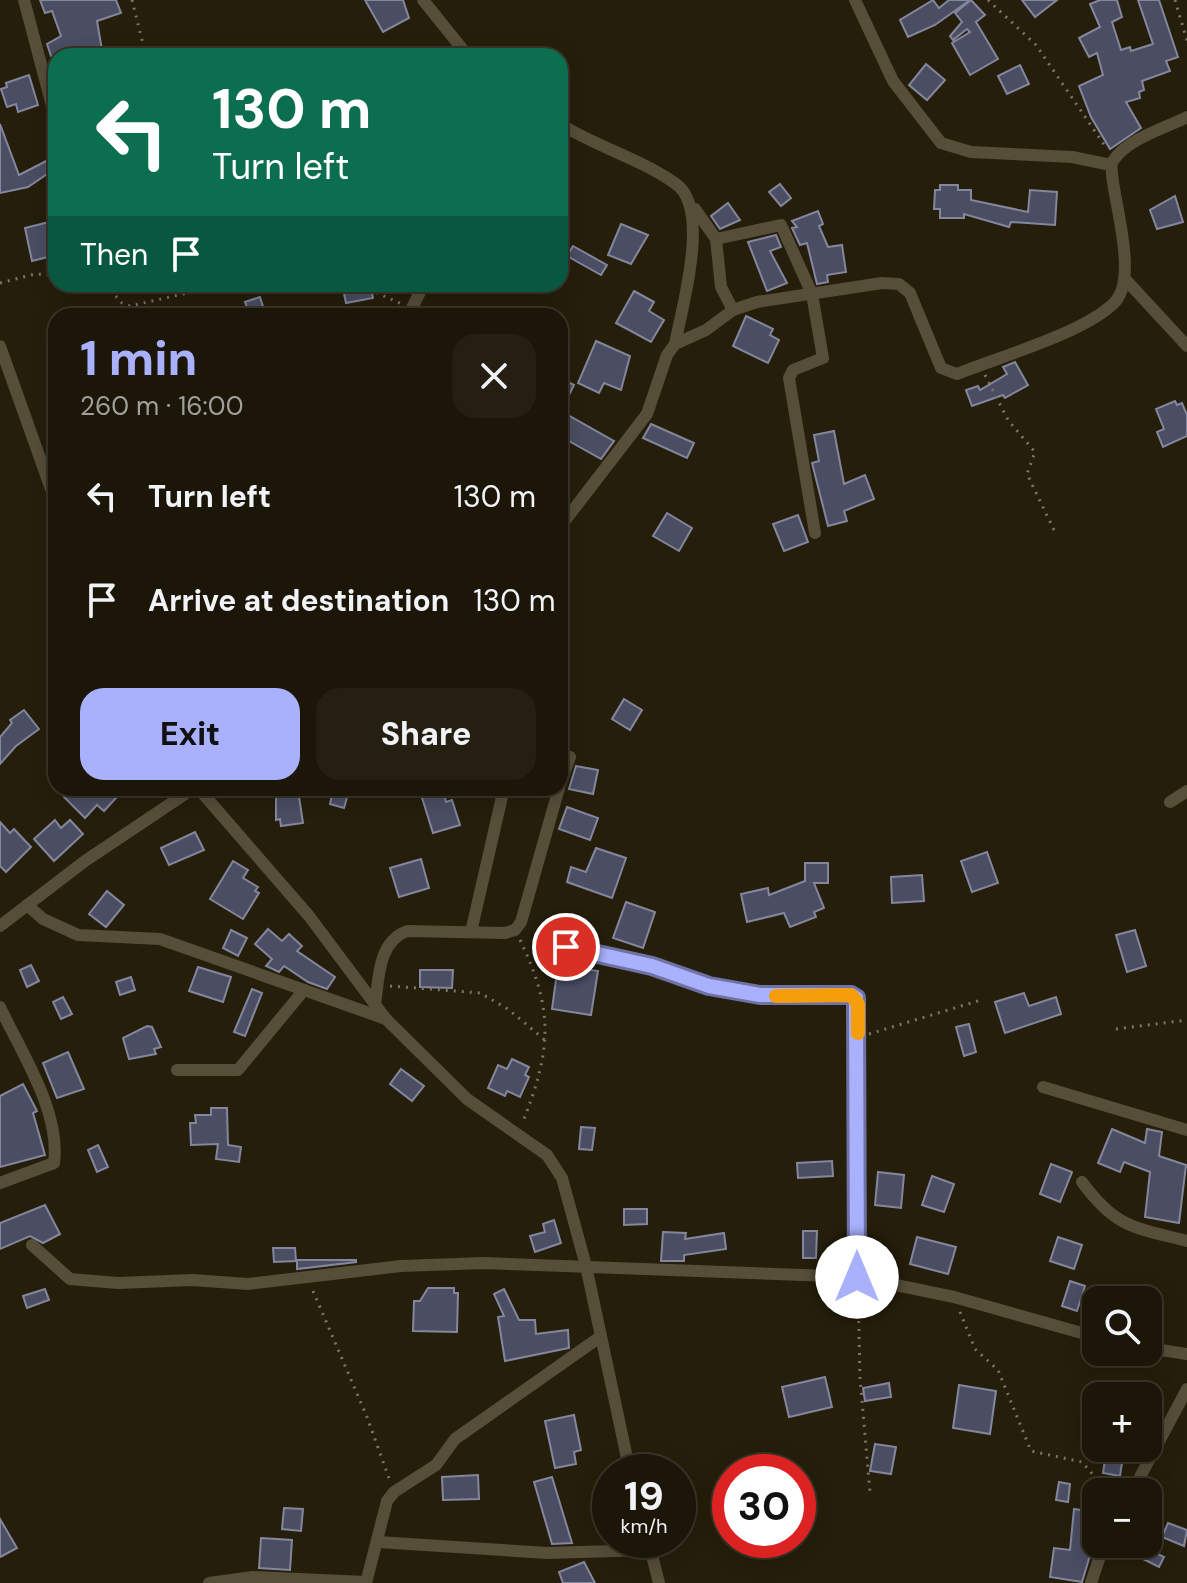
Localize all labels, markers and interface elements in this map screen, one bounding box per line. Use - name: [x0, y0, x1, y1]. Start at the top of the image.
- text: 130 m: [212, 72, 371, 145]
- icon: left: [80, 80, 184, 184]
- text: Turn left: [212, 143, 349, 190]
- icon: arrive: [164, 232, 208, 276]
- text: Then: [80, 235, 148, 274]
- text: 1 min: [80, 327, 197, 390]
- button: close: [452, 334, 536, 418]
- text: 260 m · 16:00: [80, 389, 243, 423]
- icon: left: [80, 474, 124, 518]
- text: Turn left: [148, 477, 271, 516]
- text: 130 m: [454, 477, 536, 516]
- icon: arrive: [80, 578, 124, 622]
- text: Arrive at destination: [148, 581, 449, 620]
- text: 130 m: [473, 581, 556, 620]
- button: Exit: [80, 688, 300, 780]
- button: Share: [316, 688, 536, 780]
- pin: [532, 913, 600, 981]
- icon: arrive: [544, 925, 588, 969]
- position arrow: [815, 1235, 899, 1319]
- map controls: [1082, 1286, 1162, 1558]
- button: search: [1082, 1286, 1162, 1366]
- button: +: [1082, 1382, 1162, 1462]
- speed limit sign: 30: [712, 1454, 816, 1558]
- text: 19: [624, 1470, 664, 1522]
- button: −: [1082, 1478, 1162, 1558]
- text: km/h: [620, 1513, 668, 1539]

